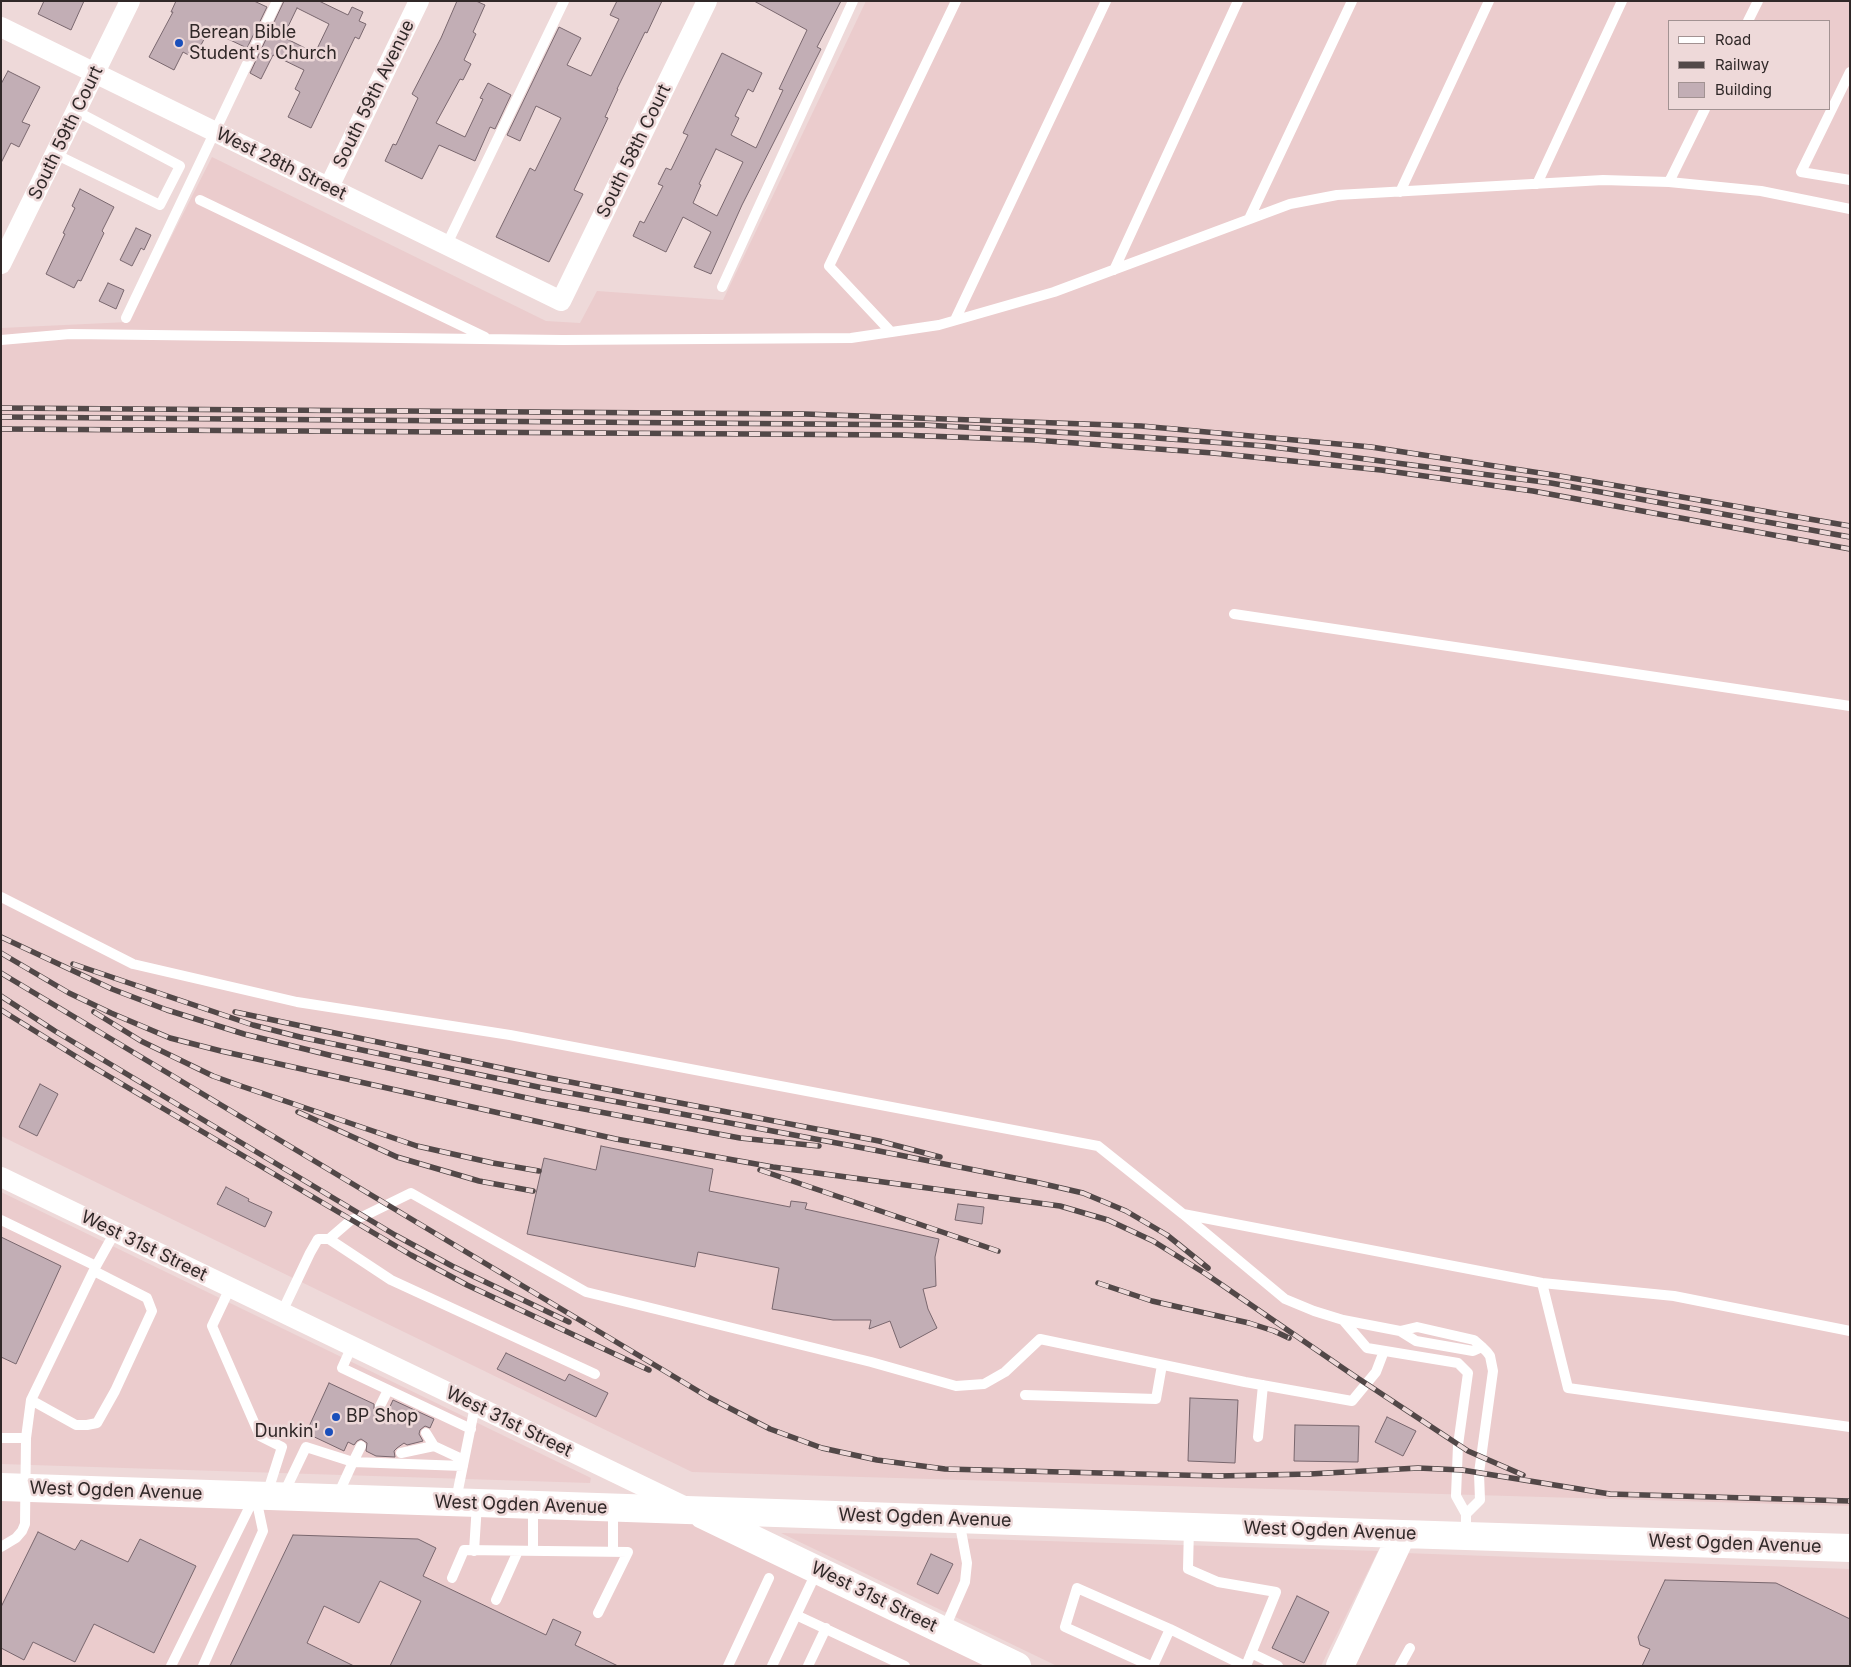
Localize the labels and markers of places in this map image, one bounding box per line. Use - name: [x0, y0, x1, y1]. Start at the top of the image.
- place label: Berean Bible Student's Church: [189, 22, 337, 64]
- marker: Berean Bible Student's Church: [173, 37, 185, 49]
- place label: BP Shop: [346, 1406, 418, 1428]
- marker: BP Shop: [330, 1411, 342, 1423]
- place label: Dunkin': [254, 1421, 319, 1443]
- marker: Dunkin': [323, 1426, 335, 1438]

